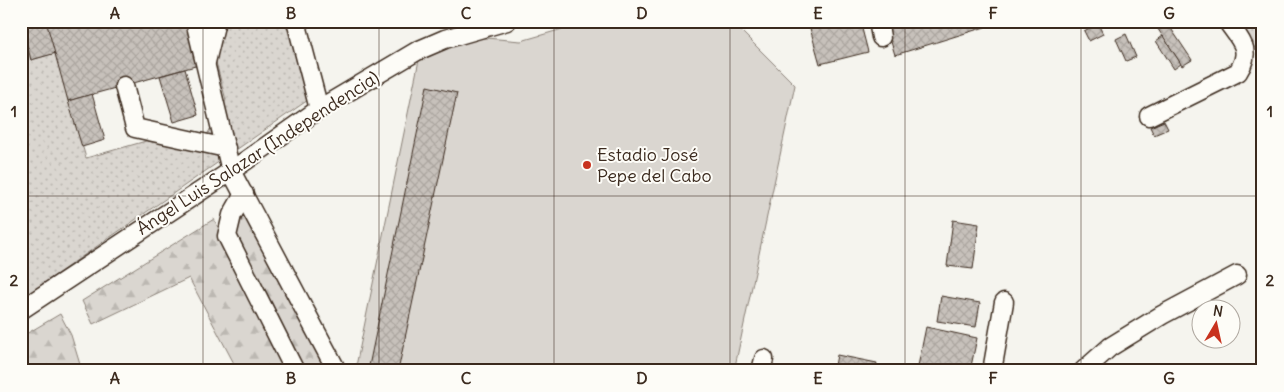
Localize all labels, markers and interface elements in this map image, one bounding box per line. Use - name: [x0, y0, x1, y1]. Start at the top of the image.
- text: A: [110, 3, 120, 23]
- text: B: [286, 3, 297, 23]
- text: C: [461, 3, 472, 23]
- text: D: [636, 3, 648, 23]
- text: E: [813, 3, 823, 23]
- text: F: [988, 3, 998, 23]
- text: G: [1163, 3, 1175, 23]
- street label: Ángel Luis Salazar (Independencia): [132, 65, 383, 240]
- text: 1: [11, 101, 17, 121]
- text: 1: [1267, 101, 1273, 121]
- place label: Estadio José Pepe del Cabo: [597, 143, 712, 187]
- marker: Estadio José Pepe del Cabo: [581, 159, 593, 171]
- text: 2: [10, 270, 19, 290]
- text: 2: [1266, 270, 1275, 290]
- north arrow: [1192, 300, 1242, 350]
- text: N: [1212, 302, 1224, 321]
- text: A: [110, 368, 120, 388]
- text: B: [286, 368, 297, 388]
- text: C: [461, 368, 472, 388]
- text: D: [636, 368, 648, 388]
- text: E: [813, 368, 823, 388]
- text: F: [988, 368, 998, 388]
- text: G: [1163, 368, 1175, 388]

